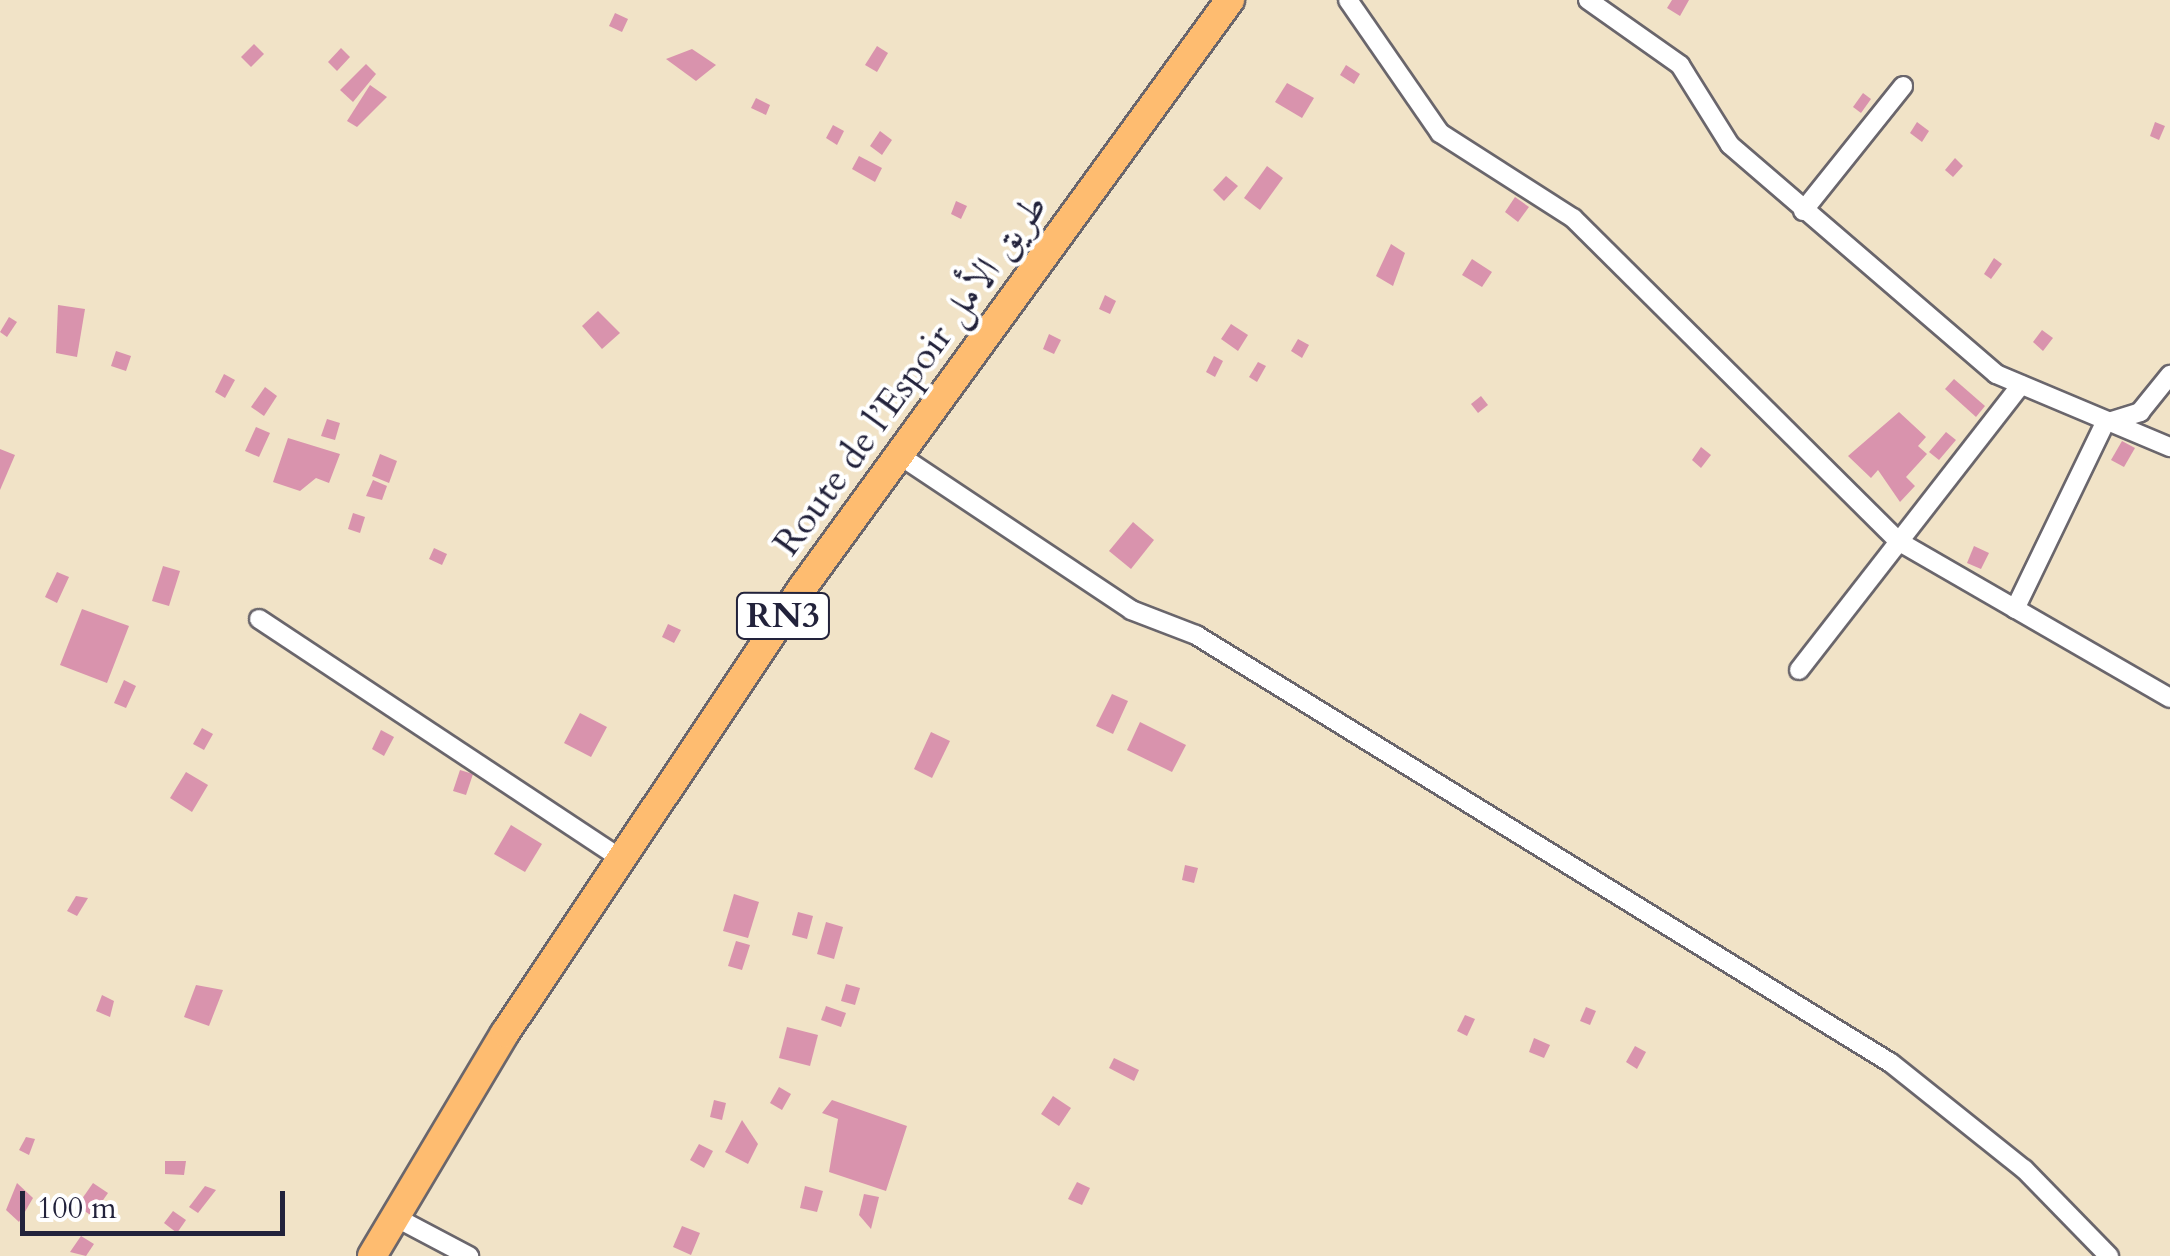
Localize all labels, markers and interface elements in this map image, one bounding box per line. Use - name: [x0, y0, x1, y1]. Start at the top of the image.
- street label: Route de l’Espoir طريق الأمل: [764, 185, 1058, 565]
- road number: RN3: [736, 586, 830, 646]
- scale bar: [25, 1171, 290, 1233]
- text: 100 m: [37, 1188, 117, 1229]

